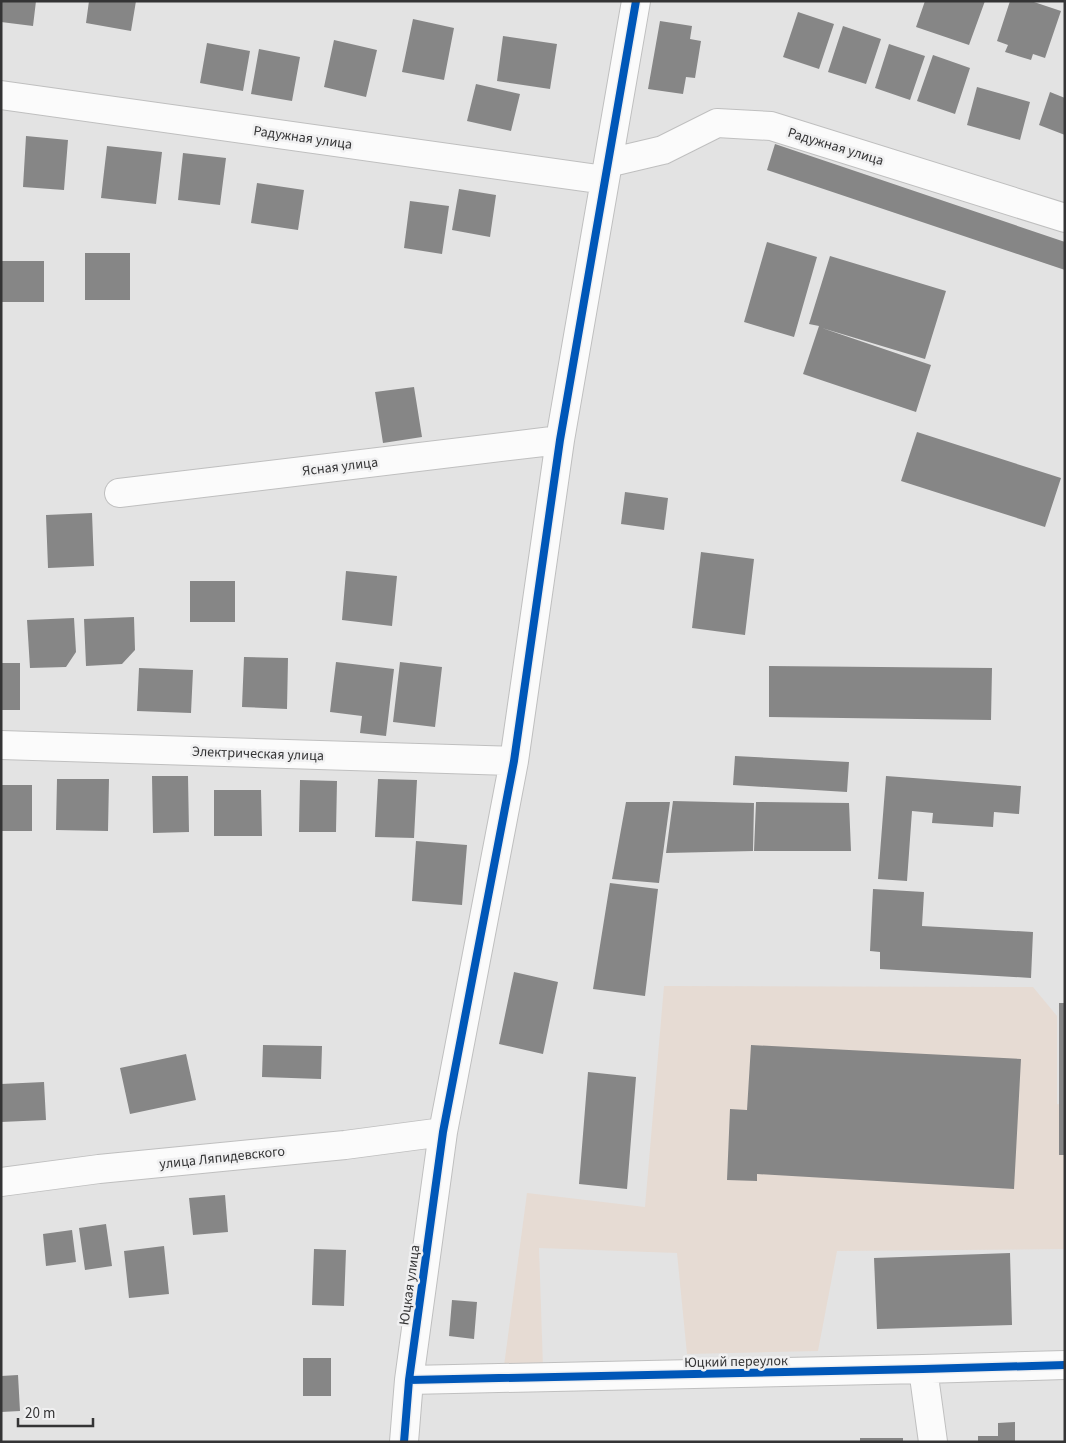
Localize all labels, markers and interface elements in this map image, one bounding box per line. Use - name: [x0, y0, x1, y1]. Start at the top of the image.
- street label: Радужная улица: [252, 121, 353, 155]
- street label: Радужная улица: [785, 123, 886, 171]
- street label: Ясная улица: [301, 452, 379, 482]
- street label: Электрическая улица: [192, 742, 324, 766]
- street label: улица Ляпидевского: [158, 1141, 286, 1175]
- street label: Юцкая улица: [394, 1244, 426, 1327]
- street label: Юцкий переулок: [684, 1351, 788, 1373]
- scale bar: [18, 1396, 92, 1428]
- text: 20 m: [25, 1403, 55, 1424]

